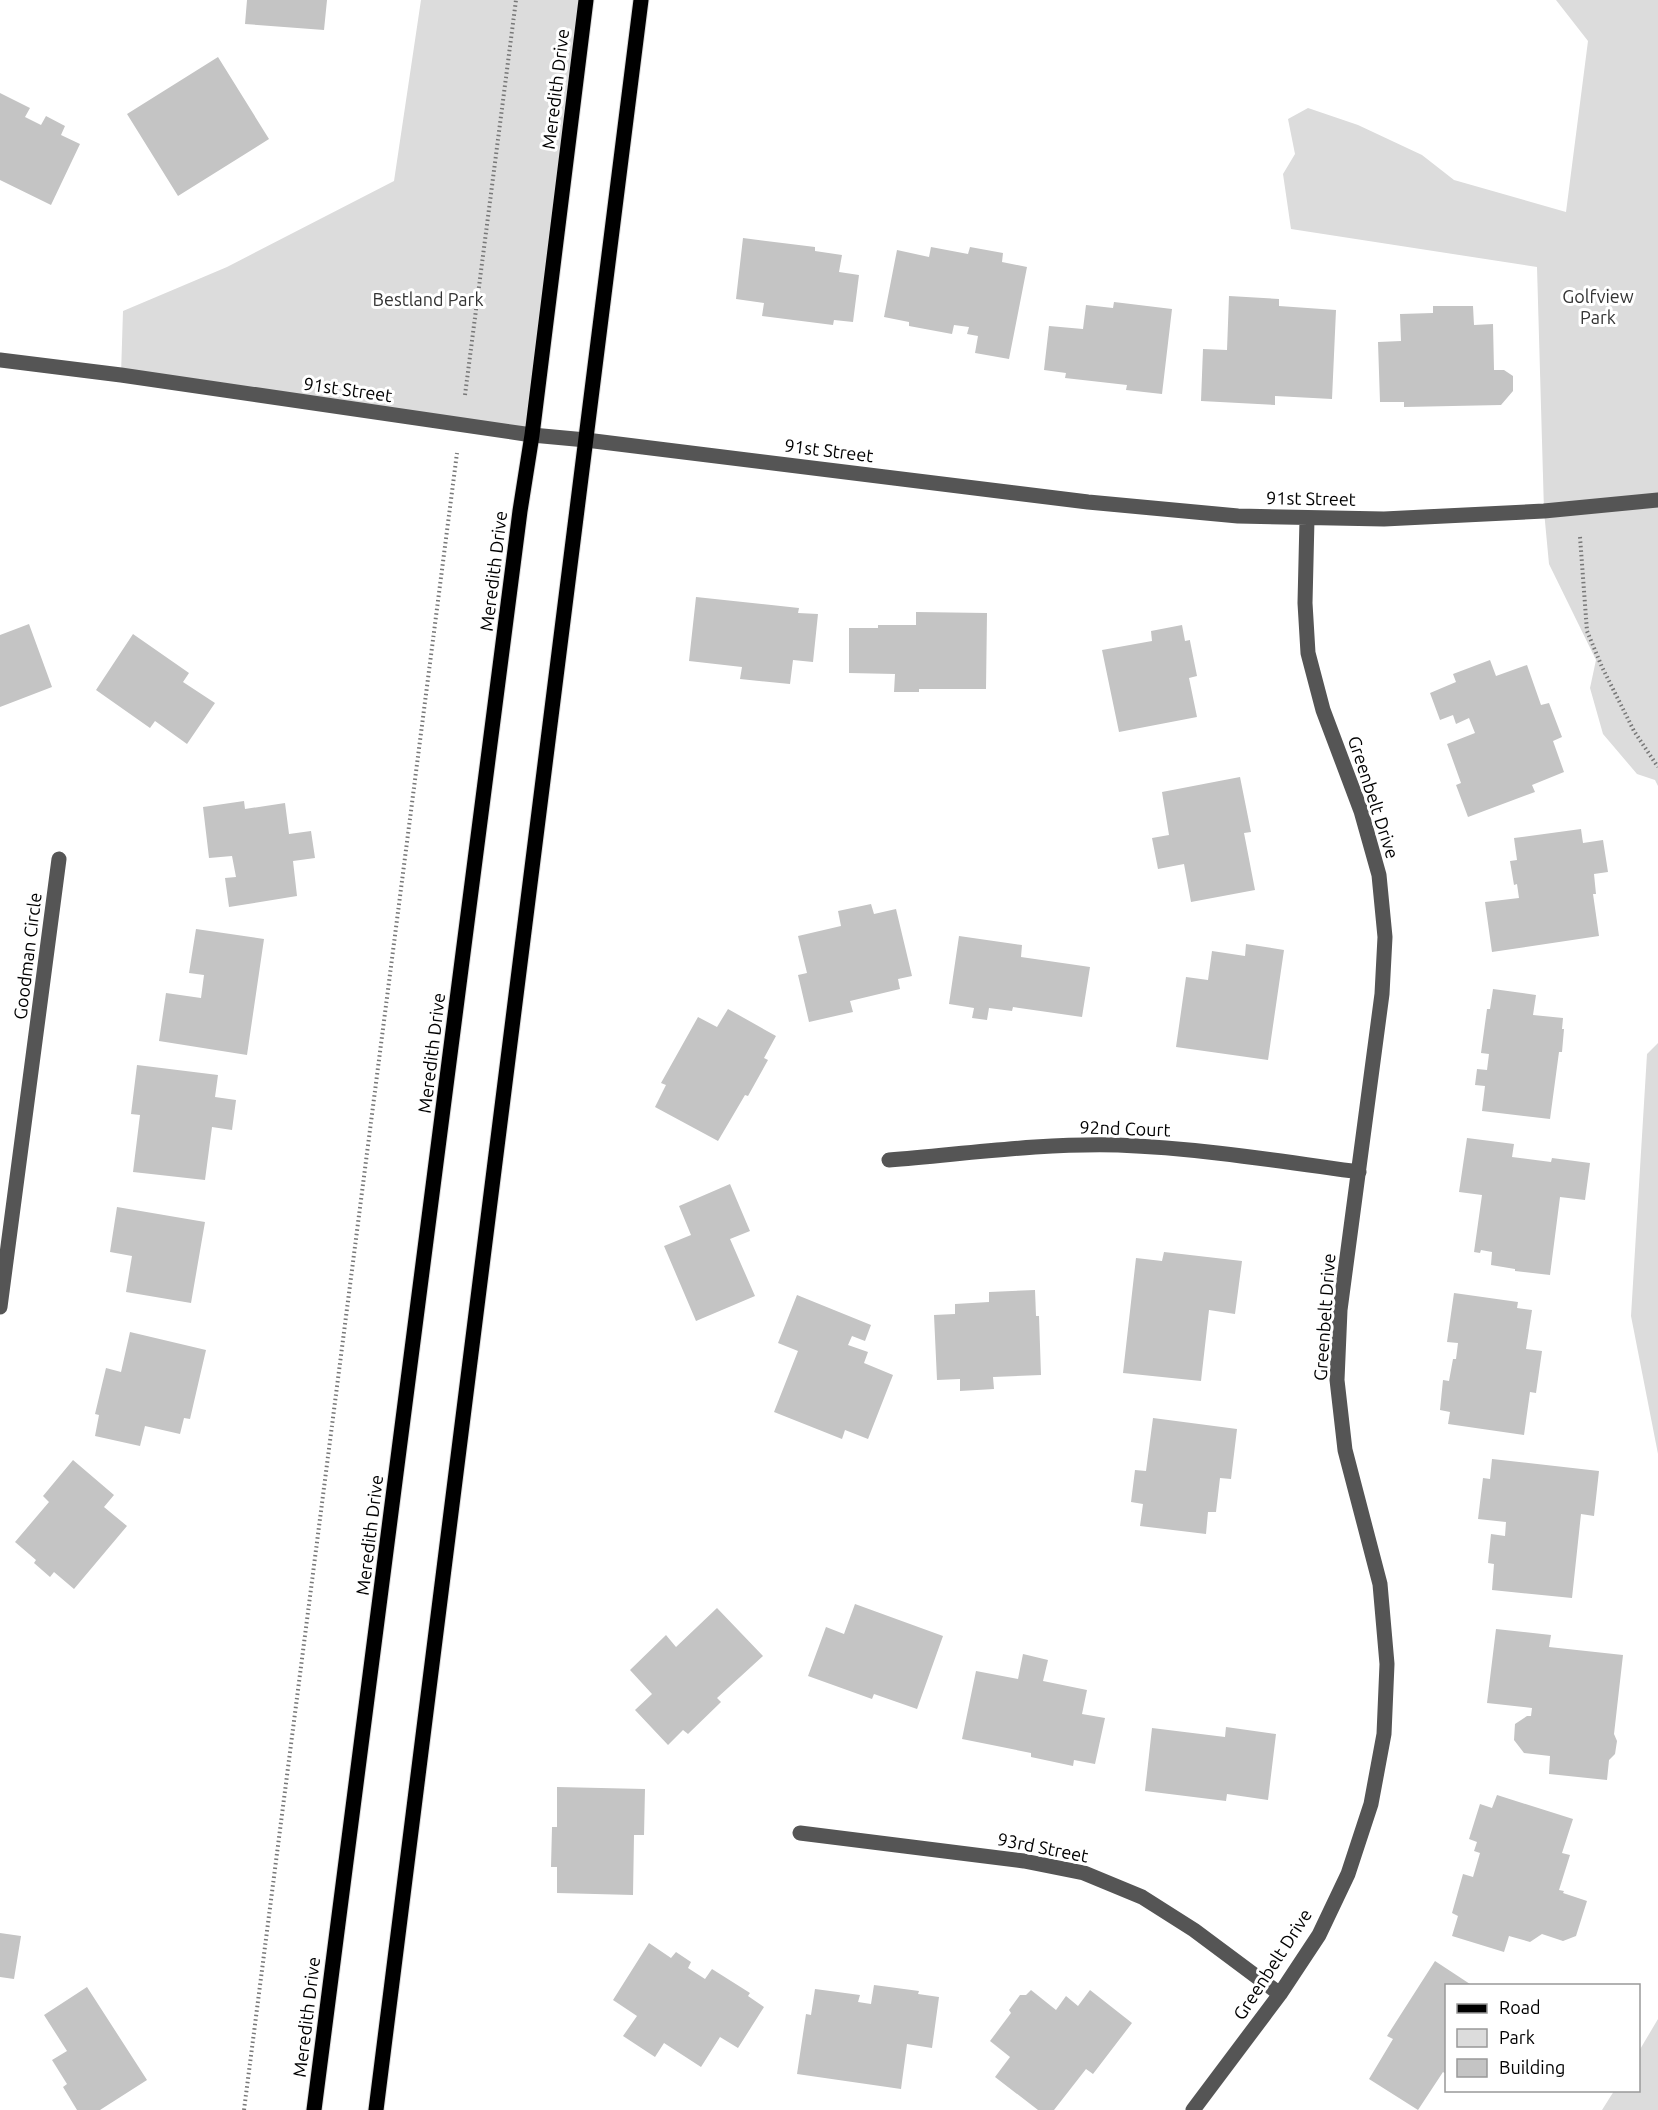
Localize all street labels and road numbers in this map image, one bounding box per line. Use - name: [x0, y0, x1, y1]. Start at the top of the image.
- street label: Meredith Drive: [538, 28, 572, 150]
- street label: 91st Street: [302, 373, 394, 405]
- street label: 91st Street: [783, 435, 875, 465]
- street label: 91st Street: [1266, 487, 1356, 509]
- street label: Meredith Drive: [476, 510, 510, 632]
- street label: Greenbelt Drive: [1345, 733, 1403, 861]
- street label: Goodman Circle: [9, 891, 45, 1021]
- street label: Meredith Drive: [414, 992, 448, 1114]
- street label: 92nd Court: [1079, 1116, 1171, 1140]
- street label: Greenbelt Drive: [1310, 1253, 1338, 1381]
- street label: Meredith Drive: [352, 1474, 386, 1596]
- street label: 93rd Street: [996, 1828, 1090, 1866]
- street label: Greenbelt Drive: [1229, 1905, 1315, 2023]
- street label: Meredith Drive: [289, 1956, 323, 2078]

